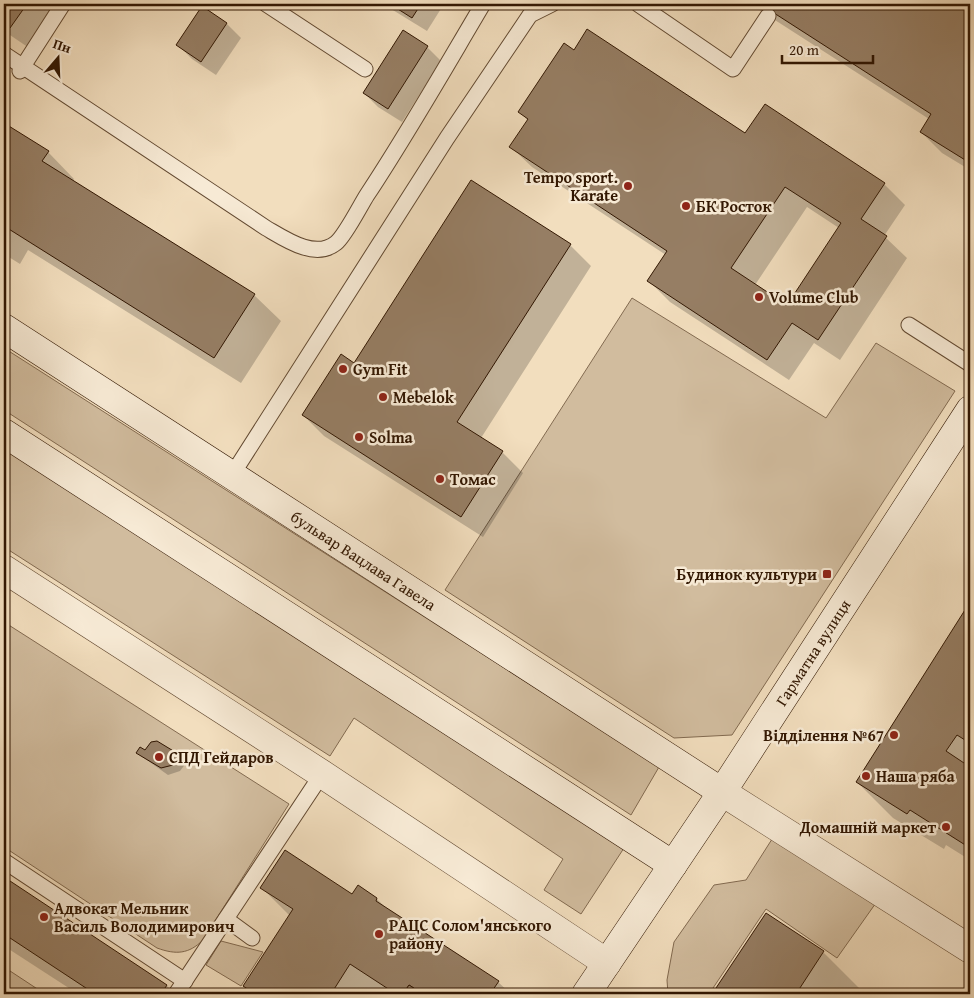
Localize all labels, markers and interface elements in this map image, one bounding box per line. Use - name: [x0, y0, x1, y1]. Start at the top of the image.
- north arrow: [32, 32, 82, 82]
- scale bar: [782, 32, 873, 64]
- text: Пн: [50, 33, 74, 58]
- text: 20 m: [789, 39, 820, 60]
- place label: Tempo sport. Karate: [524, 165, 618, 207]
- marker: Tempo sport. Karate: [622, 180, 634, 192]
- place label: БК Росток: [696, 194, 772, 218]
- marker: БК Росток: [680, 200, 692, 212]
- place label: Volume Club: [769, 285, 859, 309]
- marker: Volume Club: [753, 291, 765, 303]
- place label: Gym Fit: [353, 357, 407, 381]
- marker: Gym Fit: [337, 363, 349, 375]
- place label: Mebelok: [393, 385, 455, 409]
- marker: Mebelok: [377, 391, 389, 403]
- place label: Solma: [369, 425, 414, 449]
- marker: Solma: [353, 431, 365, 443]
- place label: Томас: [450, 467, 496, 491]
- marker: Томас: [434, 473, 446, 485]
- street label: бульвар Вацлава Гавела: [286, 504, 441, 616]
- place label: Будинок культури: [676, 562, 817, 586]
- marker: Будинок культури: [821, 568, 833, 580]
- street label: Гарматна вулиця: [769, 594, 856, 710]
- place label: Відділення №67: [763, 723, 884, 747]
- marker: Відділення №67: [888, 729, 900, 741]
- place label: СПД Гейдаров: [169, 745, 274, 769]
- marker: СПД Гейдаров: [153, 751, 165, 763]
- place label: Наша ряба: [876, 764, 955, 788]
- marker: Наша ряба: [860, 770, 872, 782]
- place label: Домашній маркет: [799, 815, 936, 839]
- marker: Домашній маркет: [940, 821, 952, 833]
- place label: Адвокат Мельник Василь Володимирович: [54, 896, 235, 938]
- marker: Адвокат Мельник Василь Володимирович: [38, 911, 50, 923]
- place label: РАЦС Солом'янського району: [389, 913, 552, 955]
- marker: РАЦС Солом'янського району: [373, 928, 385, 940]

